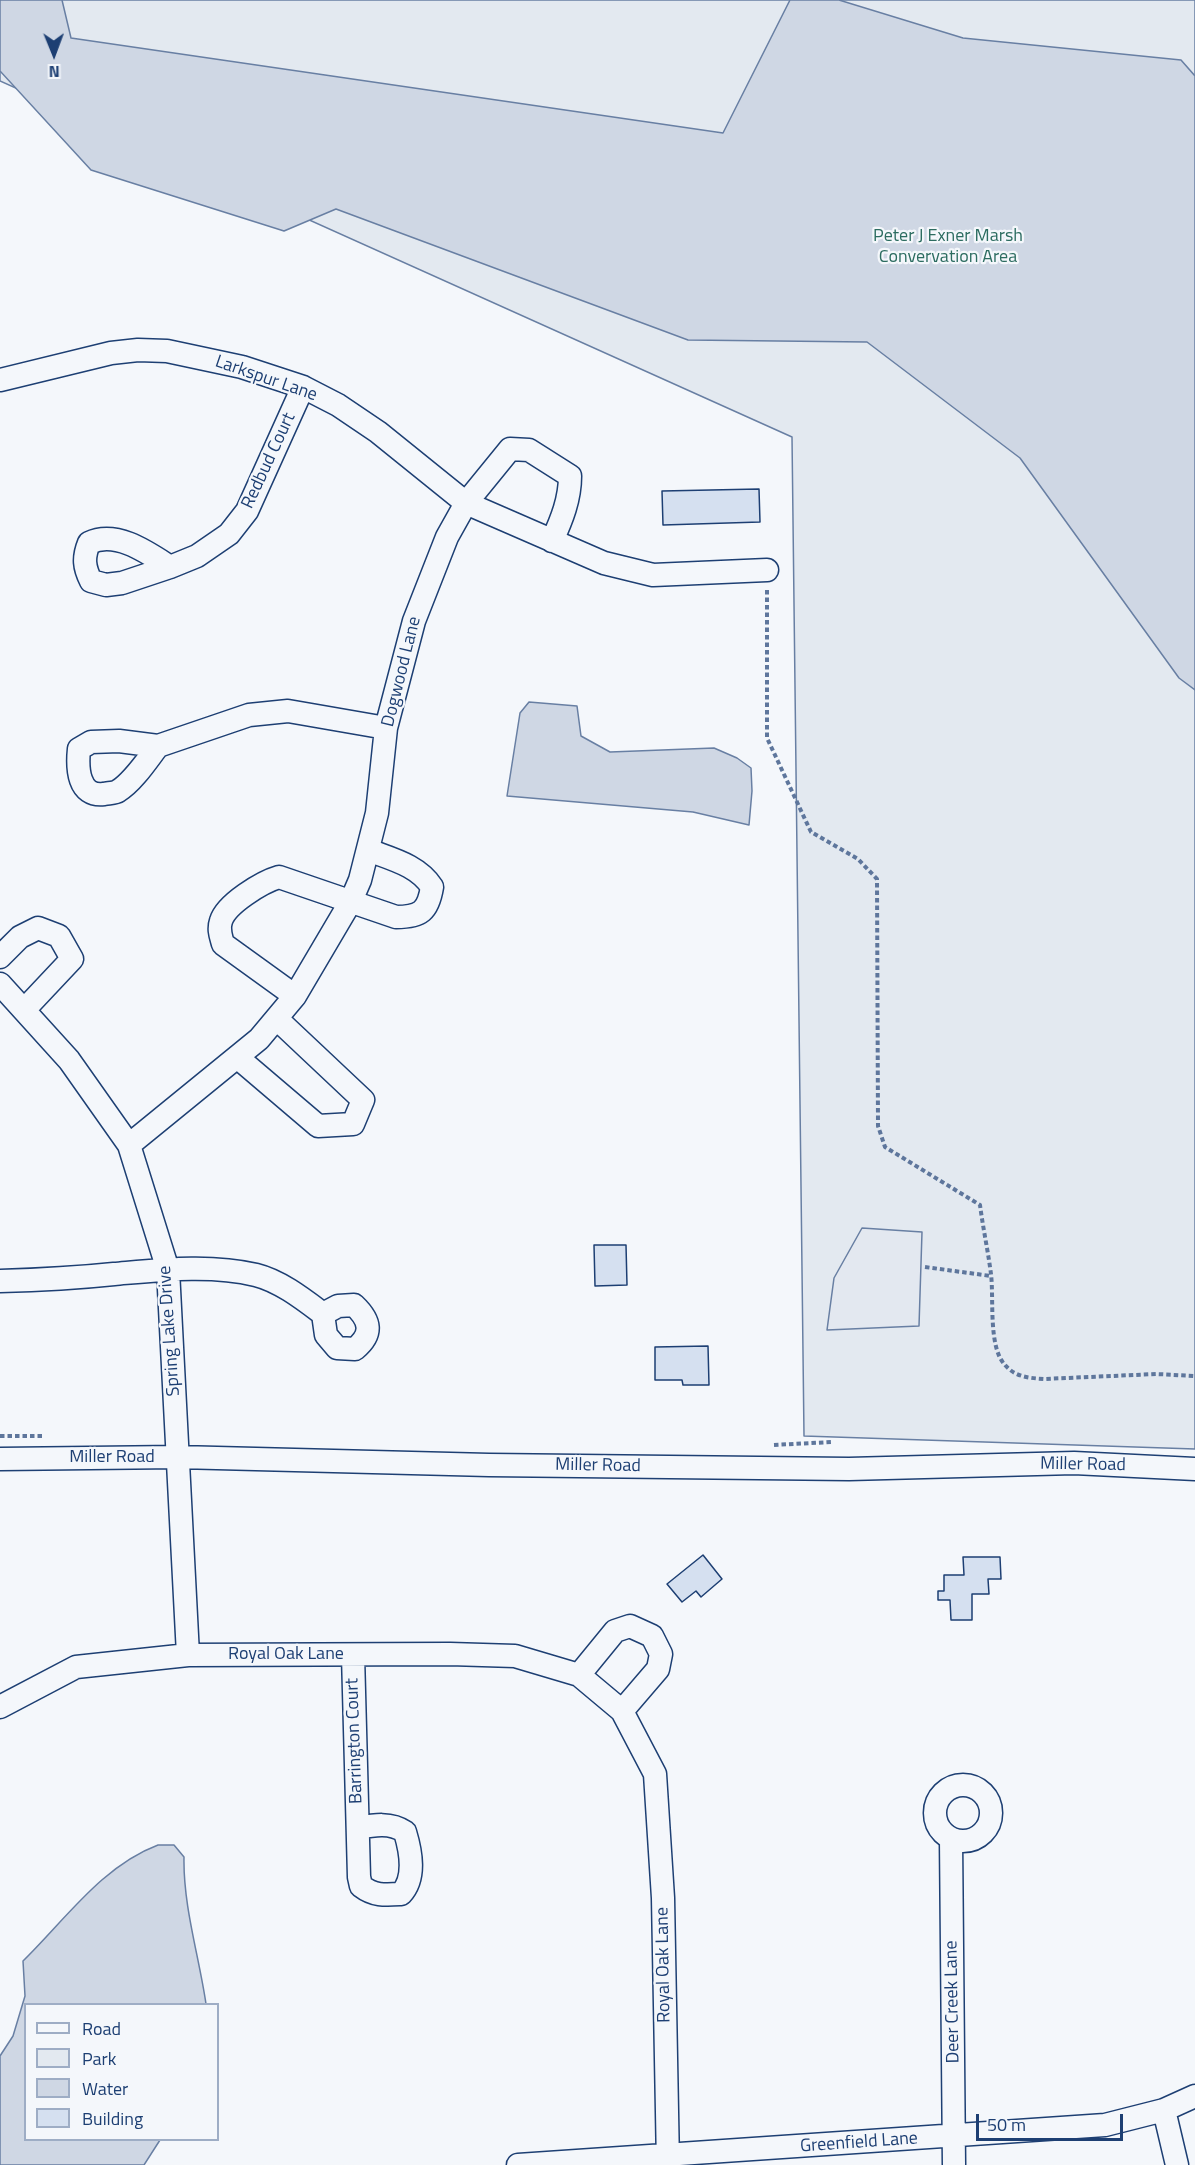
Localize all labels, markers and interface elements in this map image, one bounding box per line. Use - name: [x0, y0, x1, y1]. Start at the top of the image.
- north arrow: [24, 24, 84, 84]
- text: N: [49, 60, 60, 84]
- park label: Peter J Exner Marsh Convervation Area: [873, 226, 1023, 268]
- street label: Larkspur Lane: [212, 351, 320, 407]
- street label: Redbud Court: [237, 410, 301, 512]
- street label: Dogwood Lane: [378, 615, 426, 729]
- street label: Spring Lake Drive: [155, 1265, 185, 1397]
- street label: Miller Road: [69, 1447, 155, 1469]
- street label: Miller Road: [1040, 1453, 1126, 1477]
- street label: Miller Road: [555, 1454, 641, 1478]
- street label: Royal Oak Lane: [228, 1644, 344, 1666]
- street label: Barrington Court: [342, 1678, 368, 1804]
- street label: Royal Oak Lane: [652, 1907, 676, 2023]
- street label: Deer Creek Lane: [941, 1940, 965, 2064]
- legend: [24, 2003, 219, 2141]
- text: Road: [82, 2015, 121, 2042]
- text: Park: [82, 2045, 116, 2072]
- text: Water: [82, 2075, 128, 2102]
- scale bar: [979, 2102, 1126, 2140]
- text: Building: [82, 2105, 143, 2132]
- text: 50 m: [987, 2111, 1026, 2138]
- street label: Greenfield Lane: [799, 2128, 919, 2158]

